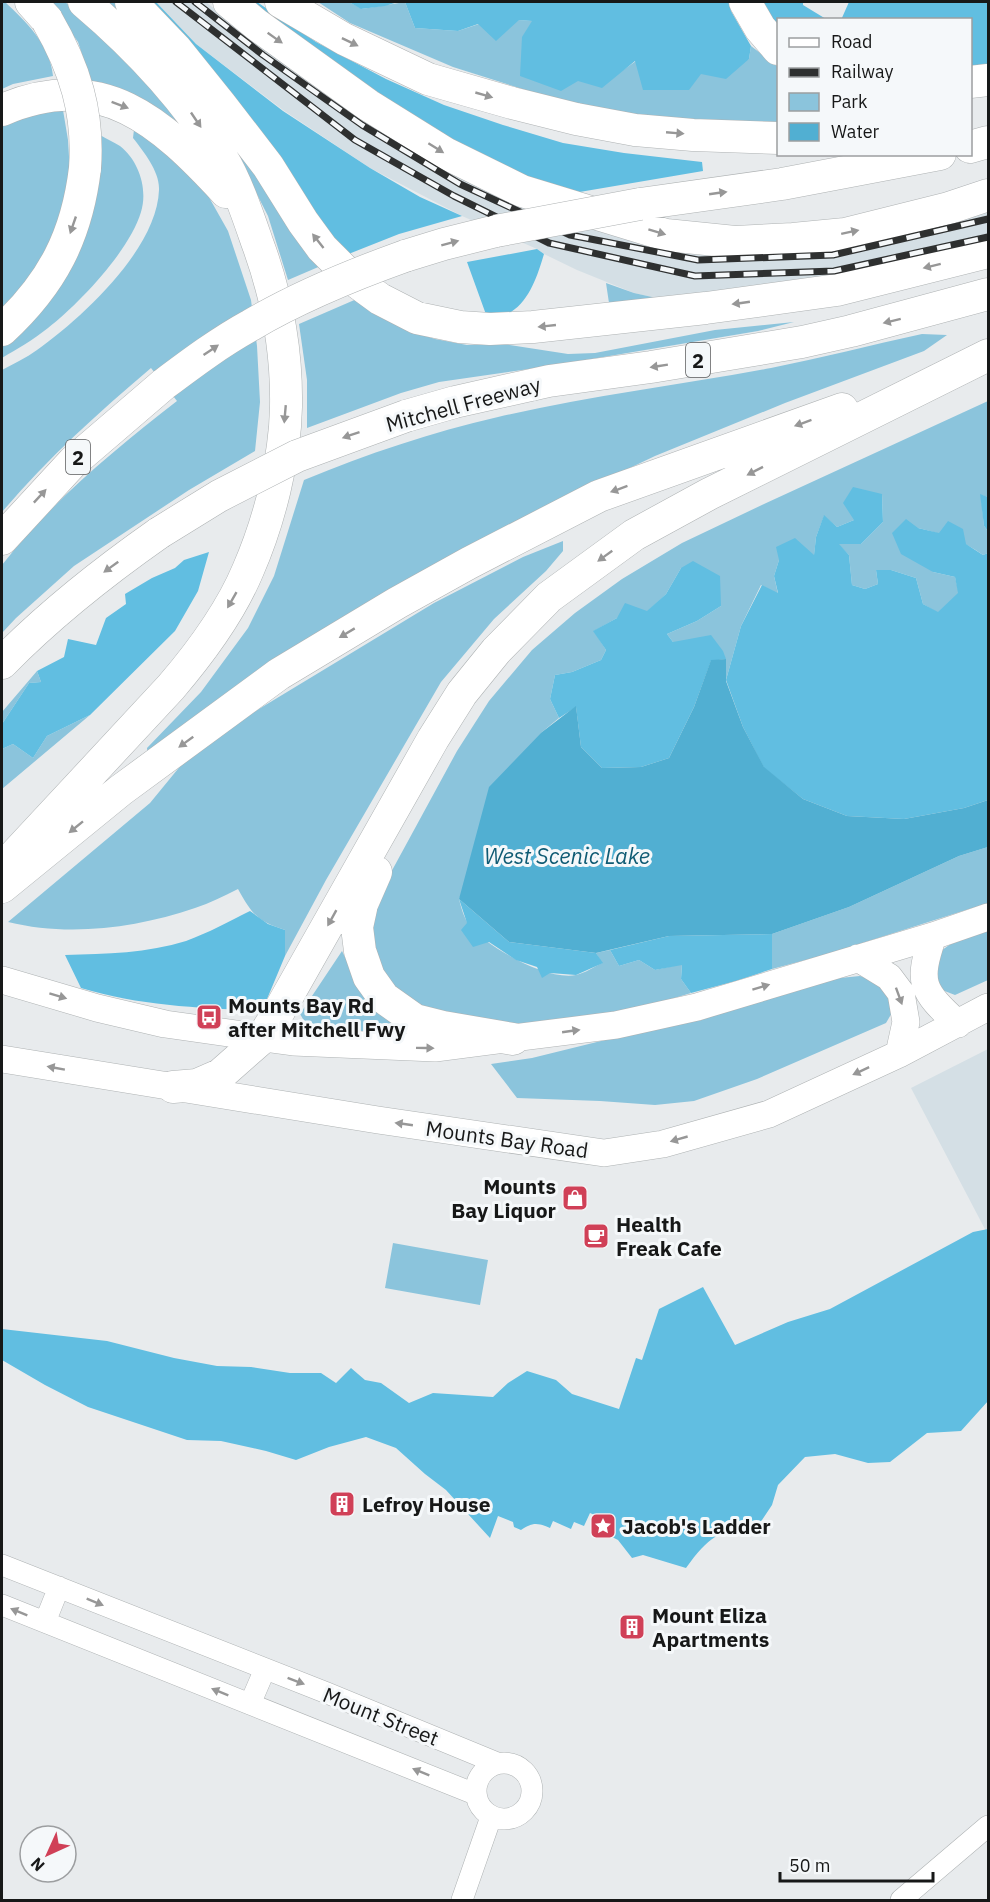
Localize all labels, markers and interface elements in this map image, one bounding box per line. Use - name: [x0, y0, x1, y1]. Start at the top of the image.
- legend: [777, 18, 972, 156]
- text: Road: [831, 30, 872, 53]
- one-way arrow: [267, 32, 283, 44]
- one-way arrow: [341, 37, 358, 46]
- text: Railway: [831, 60, 893, 83]
- text: Park: [831, 90, 868, 113]
- one-way arrow: [475, 91, 493, 100]
- one-way arrow: [111, 100, 129, 110]
- one-way arrow: [190, 112, 201, 128]
- text: Water: [831, 120, 880, 143]
- one-way arrow: [665, 128, 684, 138]
- one-way arrow: [428, 142, 444, 153]
- one-way arrow: [709, 189, 728, 198]
- one-way arrow: [68, 216, 78, 234]
- one-way arrow: [841, 227, 860, 236]
- one-way arrow: [648, 228, 666, 237]
- one-way arrow: [312, 234, 324, 249]
- one-way arrow: [441, 237, 459, 247]
- one-way arrow: [923, 261, 941, 271]
- one-way arrow: [731, 299, 750, 308]
- one-way arrow: [883, 317, 901, 326]
- one-way arrow: [537, 321, 556, 331]
- road number: 2: [686, 343, 710, 377]
- one-way arrow: [203, 344, 219, 356]
- one-way arrow: [649, 362, 668, 371]
- street label: Mitchell Freeway: [382, 370, 544, 438]
- one-way arrow: [280, 405, 290, 424]
- one-way arrow: [794, 419, 812, 429]
- one-way arrow: [342, 431, 360, 441]
- road number: 2: [66, 440, 90, 474]
- one-way arrow: [746, 466, 764, 476]
- one-way arrow: [610, 485, 628, 494]
- one-way arrow: [33, 488, 47, 503]
- one-way arrow: [597, 550, 613, 562]
- one-way arrow: [103, 561, 119, 573]
- one-way arrow: [227, 592, 237, 609]
- one-way arrow: [338, 628, 355, 638]
- one-way arrow: [178, 736, 194, 748]
- one-way arrow: [68, 820, 83, 833]
- water label: West Scenic Lake: [484, 841, 650, 870]
- one-way arrow: [327, 910, 337, 927]
- one-way arrow: [752, 982, 770, 991]
- one-way arrow: [895, 987, 905, 1005]
- place label: Mounts Bay Rd after Mitchell Fwy: [228, 991, 406, 1043]
- one-way arrow: [49, 992, 67, 1001]
- bus stop icon: Mounts Bay Rd after Mitchell Fwy: [194, 1002, 224, 1032]
- one-way arrow: [562, 1027, 581, 1036]
- one-way arrow: [416, 1043, 435, 1052]
- one-way arrow: [47, 1063, 66, 1072]
- one-way arrow: [853, 1066, 870, 1075]
- street label: Mounts Bay Road: [424, 1114, 590, 1164]
- one-way arrow: [394, 1119, 413, 1128]
- one-way arrow: [670, 1135, 688, 1144]
- place label: Mounts Bay Liquor: [451, 1172, 557, 1224]
- shop icon: Mounts Bay Liquor: [560, 1183, 590, 1213]
- place label: Health Freak Cafe: [616, 1210, 722, 1262]
- cafe icon: Health Freak Cafe: [581, 1221, 611, 1251]
- building icon: Lefroy House: [327, 1489, 357, 1519]
- place label: Lefroy House: [362, 1490, 491, 1518]
- place icon: Jacob's Ladder: [588, 1511, 618, 1541]
- place label: Jacob's Ladder: [622, 1512, 771, 1540]
- one-way arrow: [86, 1598, 104, 1607]
- place label: Mount Eliza Apartments: [652, 1601, 769, 1653]
- one-way arrow: [10, 1607, 28, 1617]
- building icon: Mount Eliza Apartments: [617, 1612, 647, 1642]
- one-way arrow: [287, 1677, 305, 1686]
- street label: Mount Street: [319, 1680, 443, 1752]
- one-way arrow: [211, 1687, 229, 1696]
- one-way arrow: [411, 1767, 429, 1777]
- north arrow: [18, 1824, 78, 1884]
- scale bar: [780, 1845, 933, 1883]
- text: N: [26, 1853, 49, 1876]
- text: 50 m: [789, 1854, 831, 1877]

